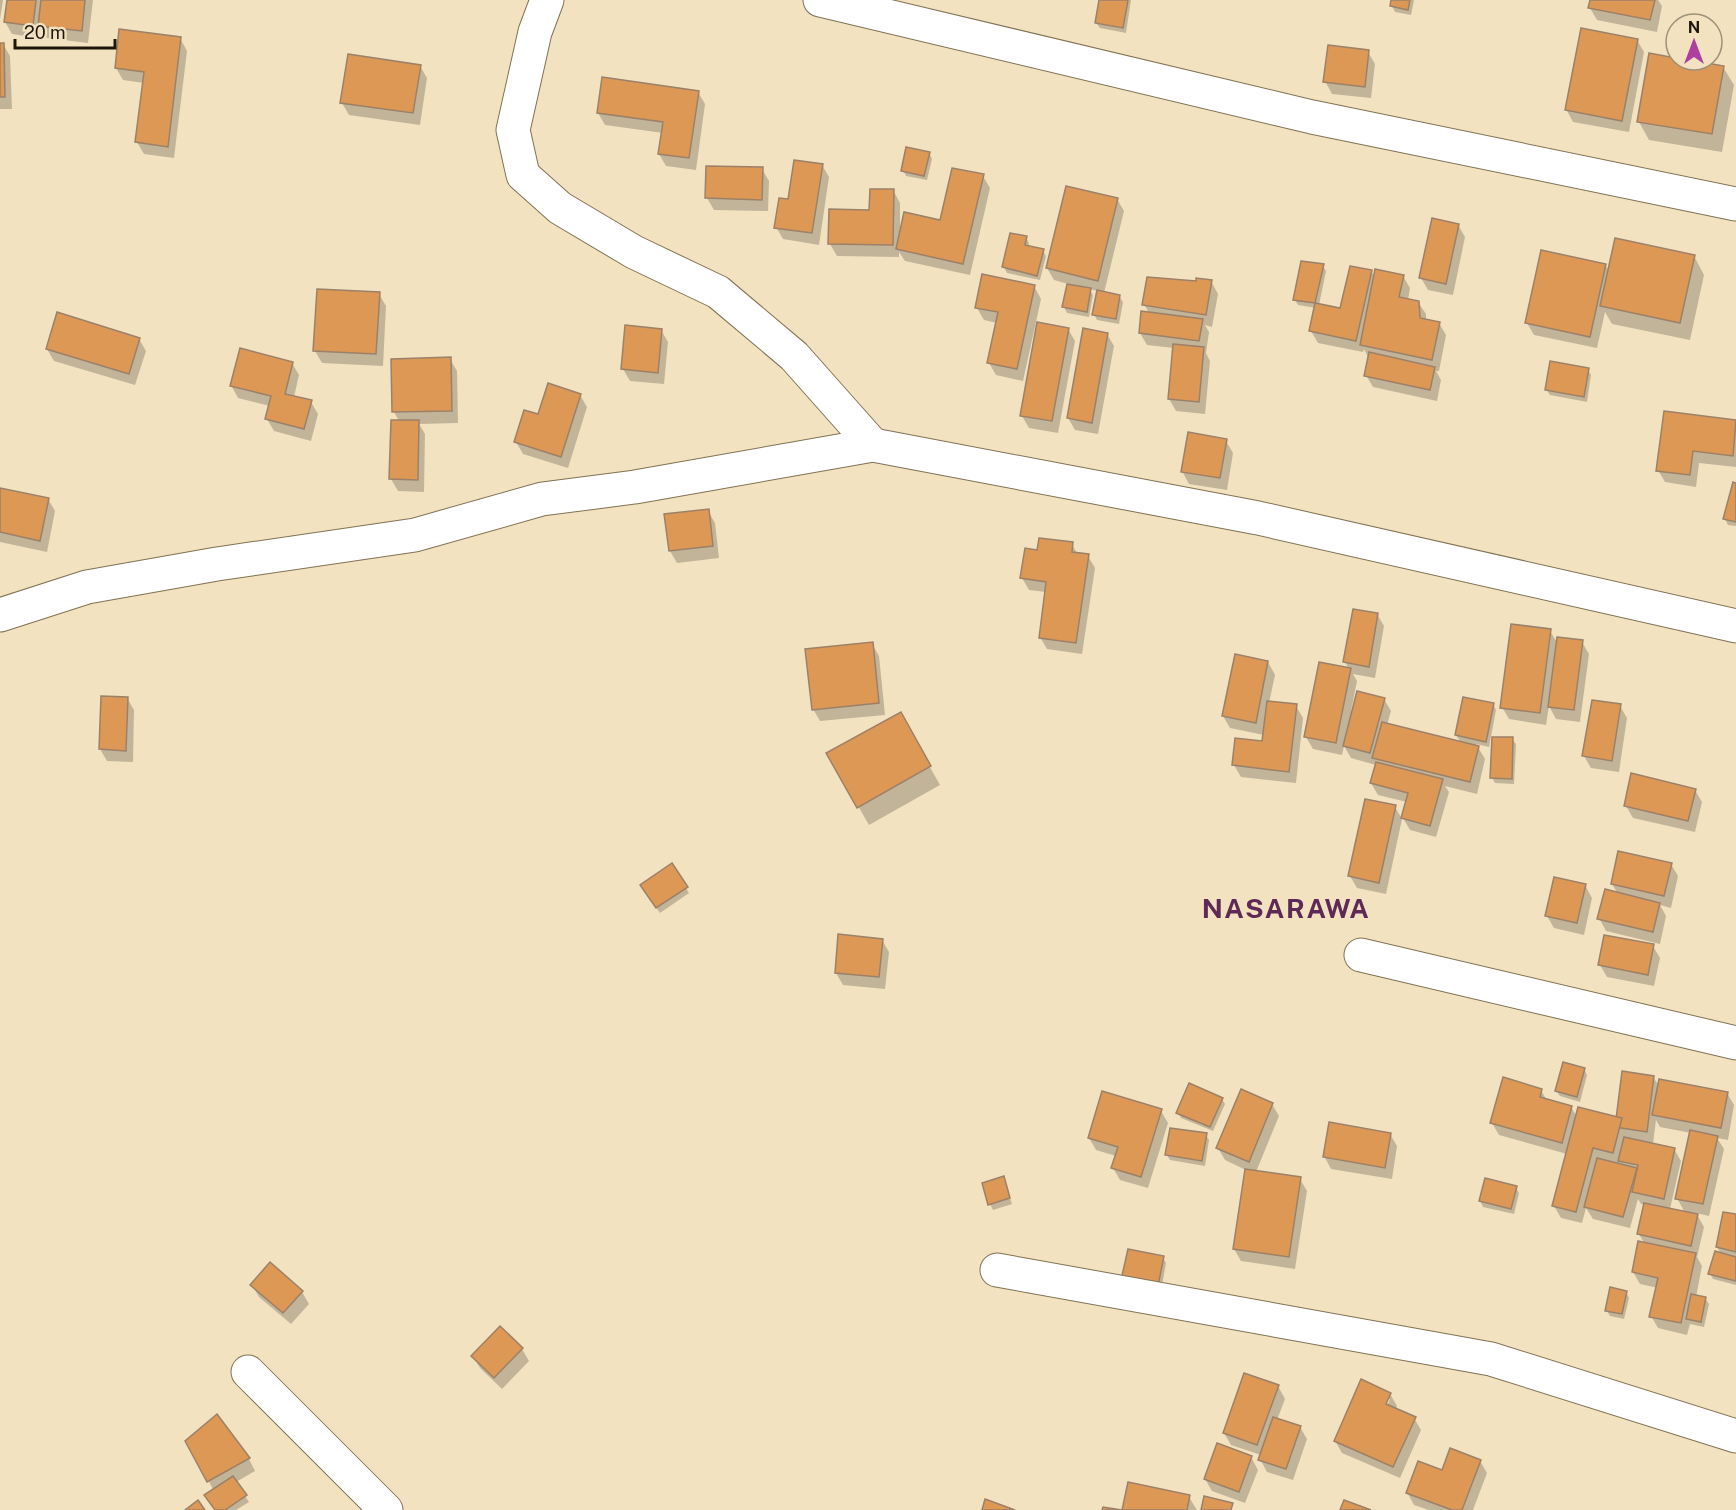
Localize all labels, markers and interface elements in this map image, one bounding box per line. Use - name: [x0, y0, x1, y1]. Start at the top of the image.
- scale bar: [15, 12, 116, 50]
- north arrow: [1664, 12, 1724, 72]
- text: N: [1688, 18, 1700, 37]
- text: 20 m: [24, 22, 66, 43]
- district label: NASARAWA: [1202, 892, 1370, 924]

